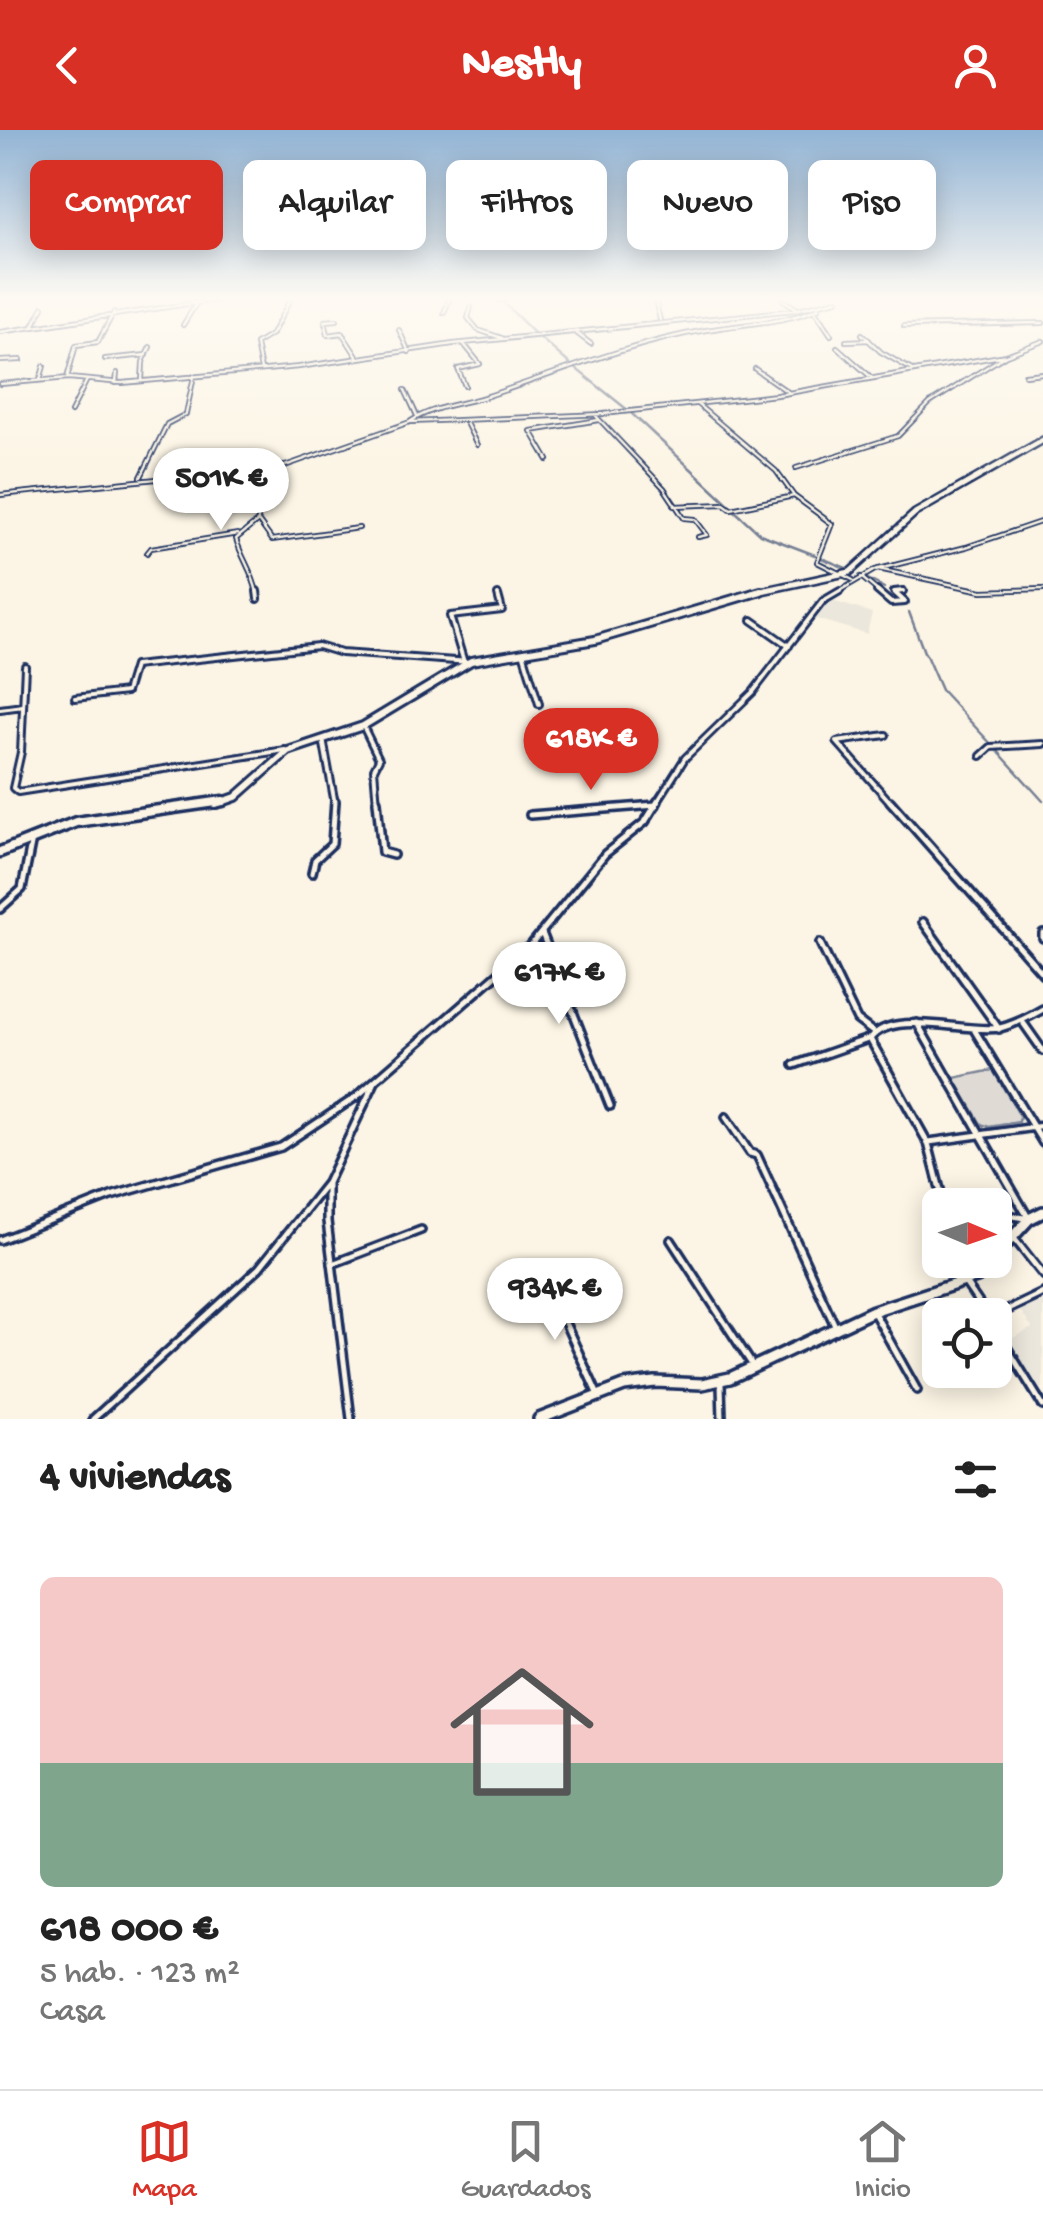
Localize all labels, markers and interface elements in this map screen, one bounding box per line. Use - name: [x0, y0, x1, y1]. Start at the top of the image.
- icon: back: [40, 38, 95, 93]
- icon: person: [948, 38, 1003, 93]
- text: Nestly: [462, 39, 581, 92]
- chip: Comprar: [30, 160, 223, 250]
- chip: Alquilar: [243, 160, 426, 250]
- chip: Filtros: [446, 160, 607, 250]
- chip: Nuevo: [627, 160, 788, 250]
- chip: Piso: [808, 160, 936, 250]
- pin: 501K €: [140, 448, 302, 533]
- text: 501K €: [175, 461, 267, 499]
- pin: 618K €: [510, 708, 672, 793]
- text: 618K €: [546, 721, 636, 759]
- pin: 617K €: [478, 942, 640, 1027]
- text: 617K €: [514, 955, 604, 993]
- north arrow: [922, 1188, 1012, 1278]
- map controls: [922, 1188, 1012, 1388]
- pin: 934K €: [474, 1258, 636, 1343]
- text: 934K €: [509, 1271, 601, 1309]
- button: locate: [922, 1298, 1012, 1388]
- icon: filters: [948, 1452, 1003, 1507]
- text: 4 viviendas: [40, 1455, 230, 1504]
- icon: home: [432, 1642, 612, 1822]
- text: 618 000 €: [40, 1907, 218, 1956]
- text: 5 hab. · 123 m²: [40, 1956, 240, 1994]
- text: Casa: [40, 1994, 105, 2032]
- tab: Mapa: [132, 2114, 196, 2207]
- tab: Guardados: [461, 2114, 590, 2207]
- tab: Inicio: [855, 2114, 911, 2207]

